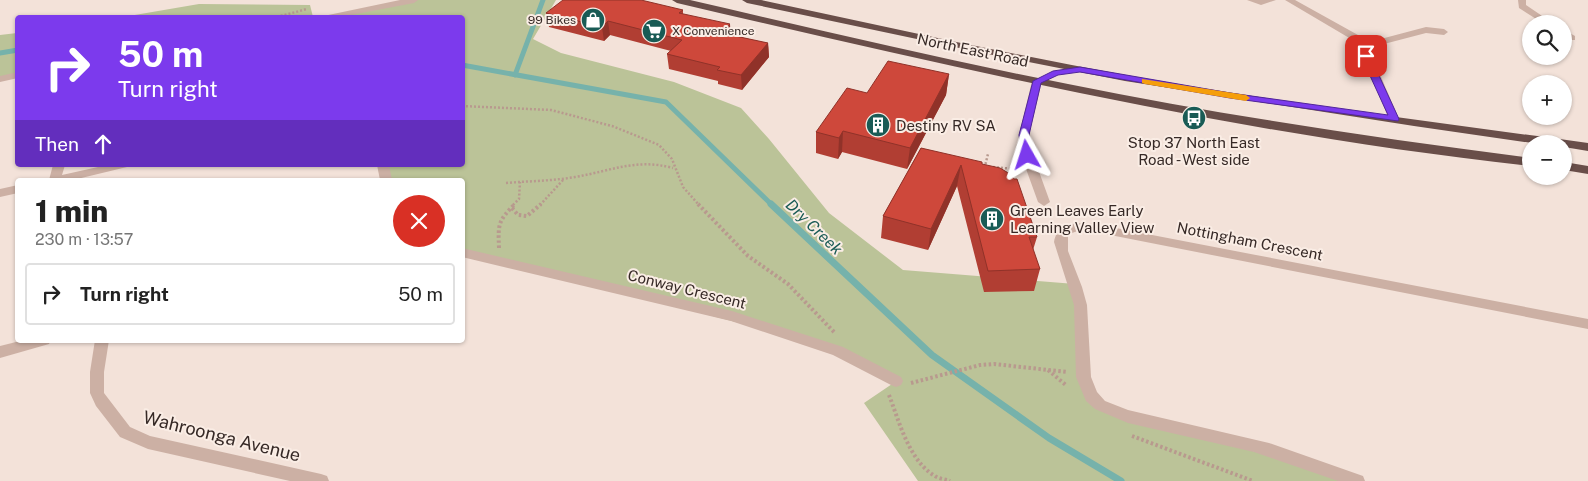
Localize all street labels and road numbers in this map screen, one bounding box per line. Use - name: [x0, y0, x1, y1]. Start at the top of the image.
- street label: North East Road: [916, 30, 1030, 70]
- street label: Nottingham Crescent: [1175, 218, 1325, 264]
- street label: Conway Crescent: [626, 266, 748, 312]
- street label: Wahroonga Avenue: [141, 406, 303, 466]

